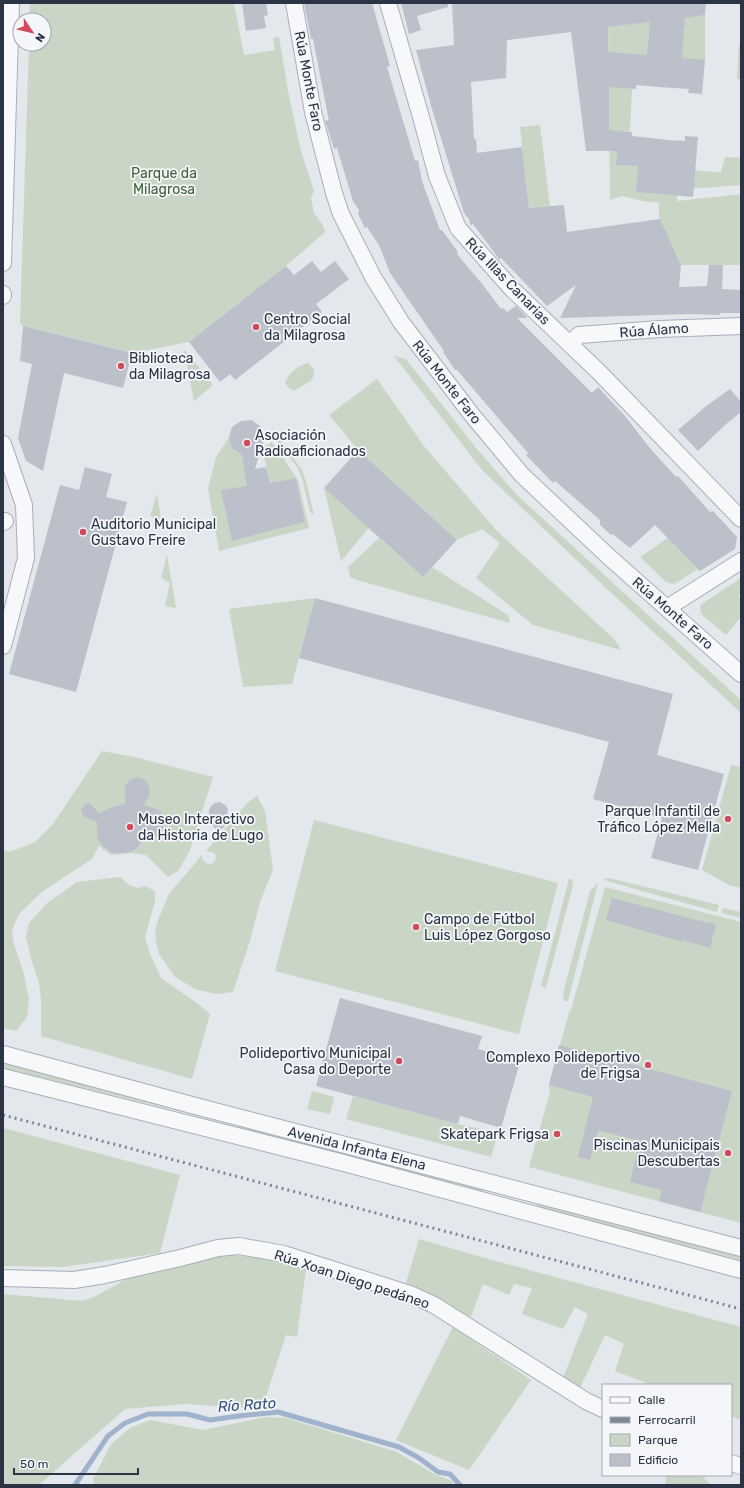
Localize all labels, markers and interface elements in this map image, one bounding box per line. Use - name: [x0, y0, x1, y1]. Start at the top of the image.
- north arrow: [12, 12, 52, 52]
- text: N: [32, 30, 47, 44]
- street label: Rúa Monte Faro: [290, 30, 327, 133]
- park label: Parque da Milagrosa: [131, 165, 197, 198]
- street label: Rúa Illas Canarias: [462, 234, 554, 328]
- place label: Centro Social da Milagrosa: [264, 311, 351, 344]
- street label: Rúa Álamo: [619, 319, 689, 341]
- marker: Centro Social da Milagrosa: [251, 322, 261, 332]
- street label: Rúa Monte Faro: [409, 337, 485, 428]
- place label: Biblioteca da Milagrosa: [129, 350, 211, 383]
- marker: Biblioteca da Milagrosa: [116, 361, 126, 371]
- place label: Asociación Radioaficionados: [255, 427, 366, 460]
- marker: Asociación Radioaficionados: [242, 438, 252, 448]
- place label: Auditorio Municipal Gustavo Freire: [91, 516, 216, 549]
- marker: Auditorio Municipal Gustavo Freire: [78, 527, 88, 537]
- street label: Rúa Monte Faro: [629, 574, 717, 653]
- place label: Parque Infantil de Tráfico López Mella: [597, 803, 720, 836]
- place label: Museo Interactivo da Historia de Lugo: [138, 811, 263, 844]
- marker: Parque Infantil de Tráfico López Mella: [723, 814, 733, 824]
- marker: Museo Interactivo da Historia de Lugo: [125, 822, 135, 832]
- place label: Campo de Fútbol Luis López Gorgoso: [424, 911, 551, 944]
- marker: Campo de Fútbol Luis López Gorgoso: [411, 922, 421, 932]
- place label: Polideportivo Municipal Casa do Deporte: [240, 1045, 391, 1078]
- place label: Complexo Polideportivo de Frigsa: [486, 1049, 640, 1082]
- marker: Polideportivo Municipal Casa do Deporte: [394, 1056, 404, 1066]
- marker: Complexo Polideportivo de Frigsa: [643, 1060, 653, 1070]
- street label: Avenida Infanta Elena: [286, 1123, 428, 1174]
- place label: Skatepark Frigsa: [440, 1126, 549, 1143]
- marker: Skatepark Frigsa: [552, 1129, 562, 1139]
- place label: Piscinas Municipais Descubertas: [593, 1137, 720, 1170]
- marker: Piscinas Municipais Descubertas: [723, 1148, 733, 1158]
- street label: Rúa Xoan Diego pedáneo: [272, 1246, 432, 1313]
- legend: [602, 1384, 732, 1476]
- text: Calle: [638, 1393, 665, 1407]
- water label: Río Rato: [217, 1394, 277, 1416]
- text: Ferrocarril: [638, 1413, 696, 1427]
- text: Parque: [638, 1433, 678, 1447]
- scale bar: [14, 1450, 138, 1476]
- text: Edificio: [638, 1453, 678, 1467]
- text: 50 m: [20, 1457, 48, 1471]

